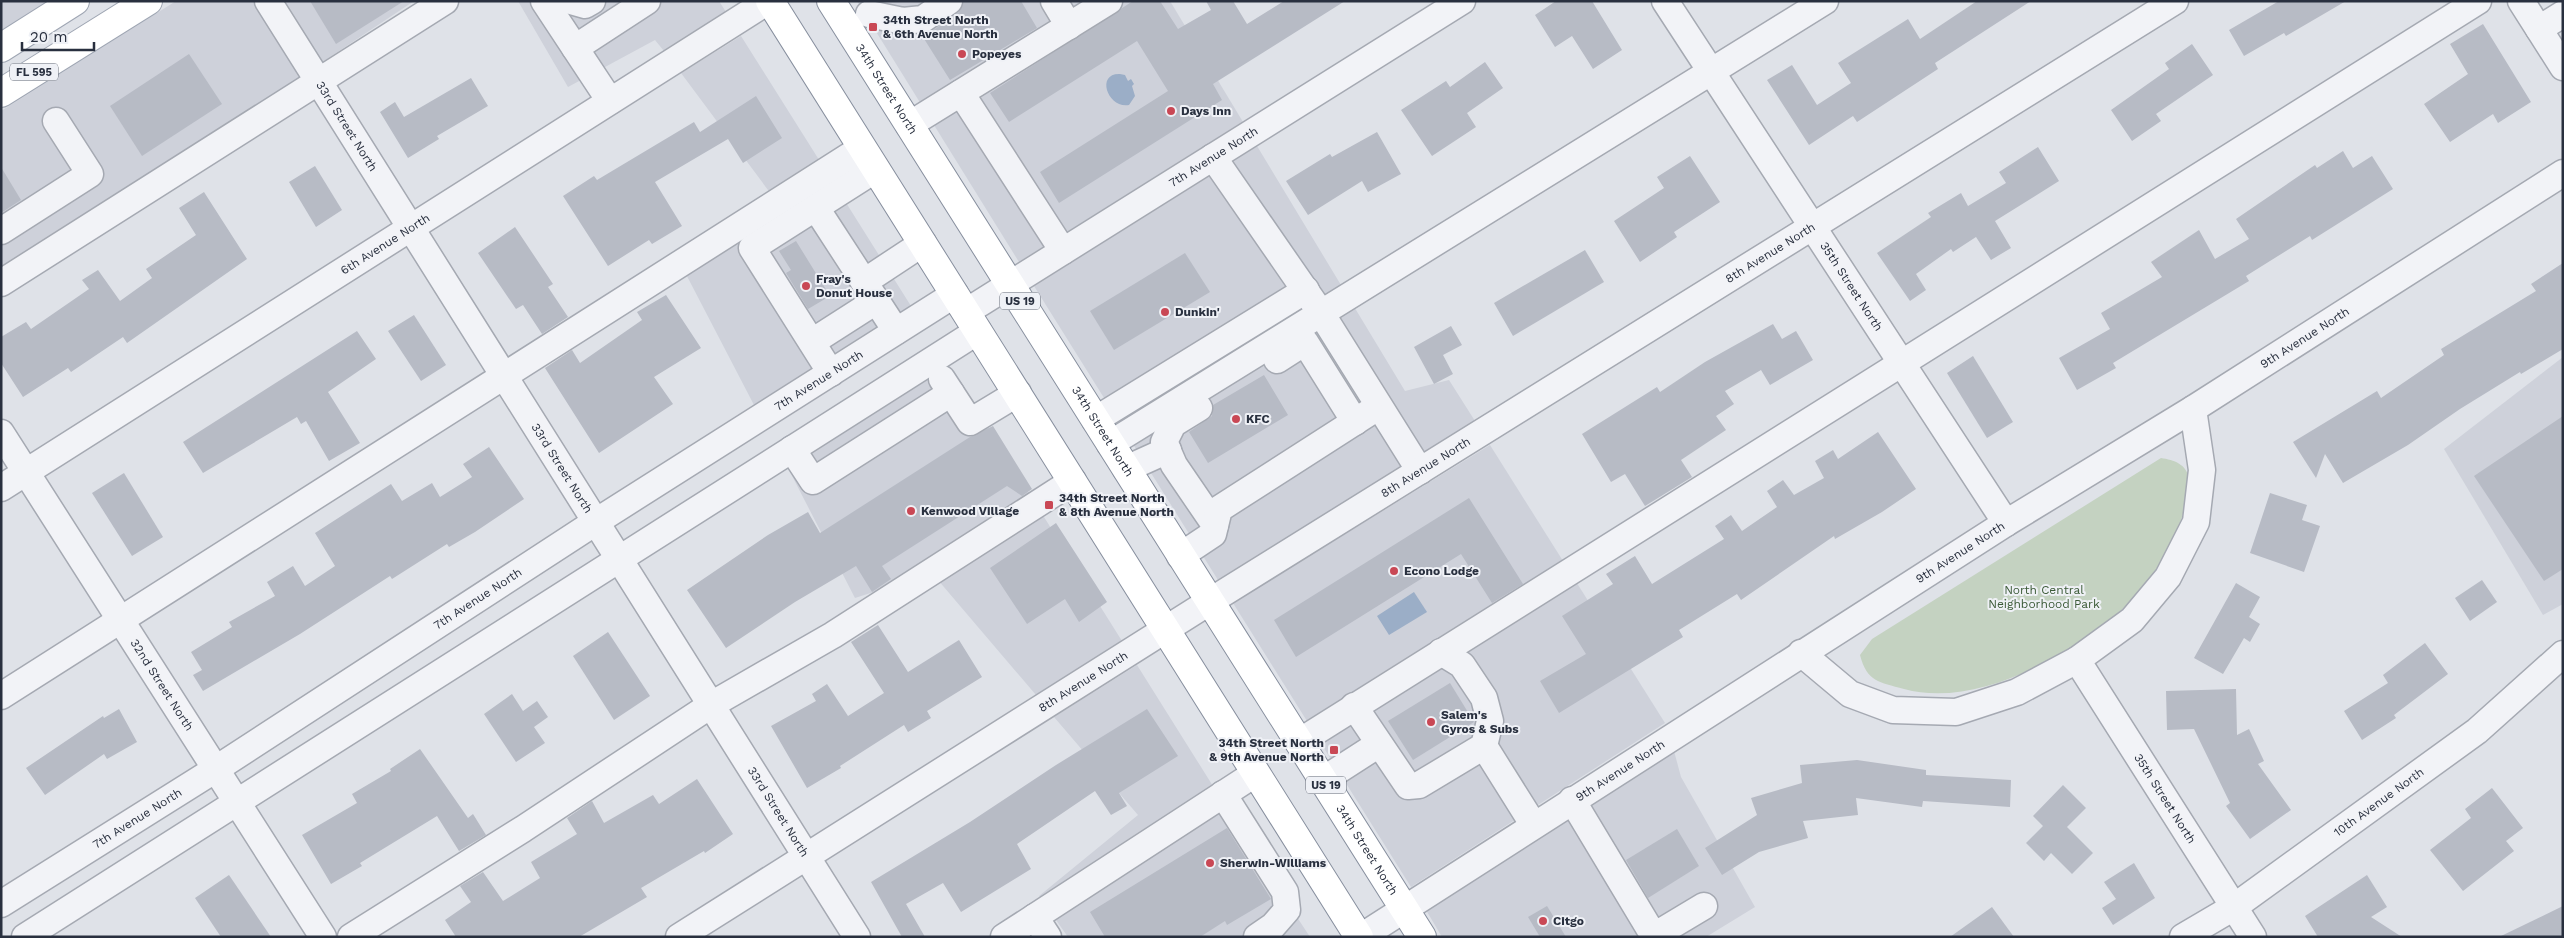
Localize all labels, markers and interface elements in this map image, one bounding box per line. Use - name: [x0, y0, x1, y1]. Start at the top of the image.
- place label: 34th Street North & 6th Avenue North: [883, 13, 998, 41]
- scale bar: [22, 20, 95, 52]
- marker: 34th Street North & 6th Avenue North: [867, 21, 879, 33]
- text: 20 m: [30, 28, 68, 46]
- street label: 34th Street North: [853, 41, 920, 137]
- place label: Popeyes: [972, 47, 1022, 61]
- marker: Popeyes: [956, 48, 968, 60]
- road number: FL 595: [10, 64, 58, 80]
- street label: 33rd Street North: [313, 79, 380, 174]
- place label: Days Inn: [1181, 104, 1231, 118]
- marker: Days Inn: [1165, 105, 1177, 117]
- street label: 7th Avenue North: [1166, 124, 1260, 190]
- street label: 6th Avenue North: [338, 211, 432, 278]
- street label: 8th Avenue North: [1723, 220, 1818, 286]
- street label: 35th Street North: [1817, 239, 1886, 334]
- place label: Fray's Donut House: [816, 272, 892, 300]
- marker: Fray's Donut House: [800, 280, 812, 292]
- road number: US 19: [1000, 292, 1040, 310]
- street label: 9th Avenue North: [2258, 304, 2352, 371]
- place label: Dunkin': [1175, 305, 1220, 319]
- marker: Dunkin': [1159, 306, 1171, 318]
- street label: 7th Avenue North: [772, 347, 866, 414]
- street label: 34th Street North: [1069, 384, 1136, 479]
- place label: KFC: [1246, 412, 1270, 426]
- marker: KFC: [1230, 413, 1242, 425]
- street label: 33rd Street North: [528, 421, 595, 516]
- street label: 8th Avenue North: [1378, 434, 1473, 500]
- place label: 34th Street North & 8th Avenue North: [1059, 491, 1174, 519]
- marker: 34th Street North & 8th Avenue North: [1043, 499, 1055, 511]
- place label: Kenwood Village: [921, 504, 1019, 518]
- marker: Kenwood Village: [905, 505, 917, 517]
- street label: 9th Avenue North: [1913, 519, 2007, 586]
- place label: Econo Lodge: [1404, 564, 1479, 578]
- street label: 7th Avenue North: [431, 565, 524, 633]
- marker: Econo Lodge: [1388, 565, 1400, 577]
- park label: North Central Neighborhood Park: [1988, 583, 2100, 611]
- street label: 32nd Street North: [127, 636, 196, 734]
- street label: 8th Avenue North: [1036, 648, 1130, 715]
- place label: Salem's Gyros & Subs: [1441, 708, 1519, 736]
- marker: Salem's Gyros & Subs: [1425, 716, 1437, 728]
- place label: 34th Street North & 9th Avenue North: [1209, 736, 1324, 764]
- street label: 9th Avenue North: [1573, 737, 1667, 804]
- marker: 34th Street North & 9th Avenue North: [1328, 744, 1340, 756]
- street label: 35th Street North: [2131, 751, 2199, 846]
- street label: 33rd Street North: [745, 764, 812, 859]
- street label: 10th Avenue North: [2331, 765, 2427, 839]
- road number: US 19: [1306, 776, 1346, 794]
- street label: 7th Avenue North: [90, 785, 184, 852]
- street label: 34th Street North: [1333, 802, 1401, 898]
- place label: Sherwin-Williams: [1220, 856, 1327, 870]
- marker: Sherwin-Williams: [1204, 857, 1216, 869]
- place label: Citgo: [1553, 914, 1584, 928]
- marker: Citgo: [1537, 915, 1549, 927]

